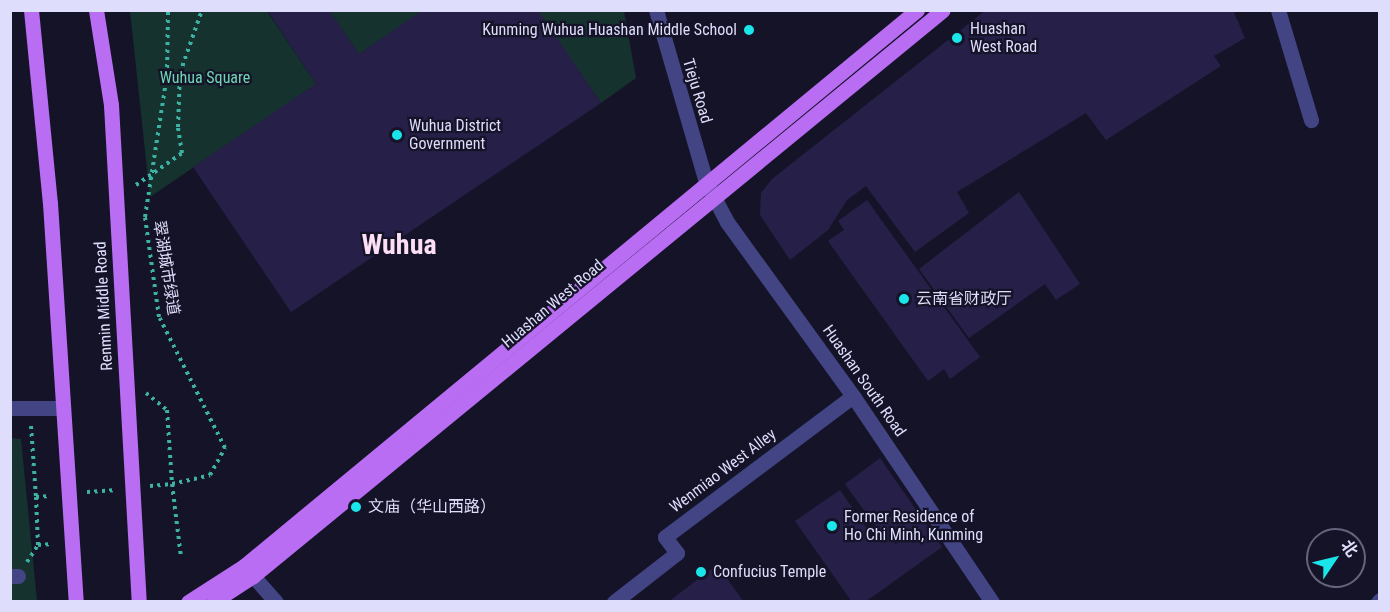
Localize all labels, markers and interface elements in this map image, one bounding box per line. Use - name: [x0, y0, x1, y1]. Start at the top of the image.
- place label: Huashan West Road: [970, 19, 1037, 57]
- place label: Kunming Wuhua Huashan Middle School: [482, 20, 737, 40]
- marker: Kunming Wuhua Huashan Middle School: [742, 23, 756, 37]
- marker: Huashan West Road: [948, 29, 966, 47]
- street label: Tieju Road: [678, 56, 716, 126]
- park label: Wuhua Square: [160, 68, 250, 88]
- place label: Wuhua District Government: [409, 116, 501, 154]
- marker: Wuhua District Government: [390, 128, 404, 142]
- street label: 翠湖城市绿道: [149, 219, 183, 317]
- district label: Wuhua: [361, 228, 437, 262]
- street label: Renmin Middle Road: [91, 241, 117, 371]
- street label: Huashan West Road: [498, 256, 608, 352]
- place label: 云南省财政厅: [916, 289, 1012, 309]
- marker: 云南省财政厅: [897, 292, 911, 306]
- street label: Huashan South Road: [818, 322, 910, 440]
- street label: Wenmiao West Alley: [666, 425, 780, 517]
- place label: 文庙（华山西路）: [368, 497, 496, 517]
- marker: 文庙（华山西路）: [349, 500, 363, 514]
- place label: Former Residence of Ho Chi Minh, Kunming: [844, 507, 983, 545]
- marker: Former Residence of Ho Chi Minh, Kunming: [825, 519, 839, 533]
- north arrow: [1306, 528, 1366, 588]
- text: 北: [1337, 537, 1362, 561]
- place label: Confucius Temple: [713, 562, 827, 582]
- marker: Confucius Temple: [694, 565, 708, 579]

